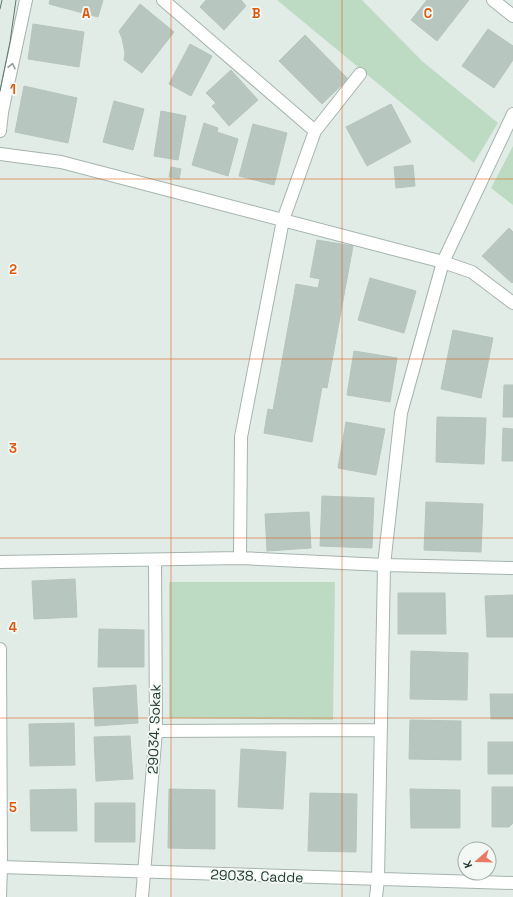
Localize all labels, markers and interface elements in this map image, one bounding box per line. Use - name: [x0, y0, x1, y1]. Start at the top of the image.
- text: A: [82, 5, 91, 22]
- text: B: [252, 5, 261, 22]
- text: C: [424, 5, 432, 22]
- one-way arrow: [8, 62, 16, 69]
- text: 1: [10, 81, 16, 98]
- text: 2: [9, 261, 17, 278]
- text: 3: [9, 440, 17, 457]
- text: 4: [9, 619, 17, 636]
- street label: 29034. Sokak: [143, 683, 165, 774]
- text: 5: [9, 799, 17, 816]
- north arrow: [457, 841, 497, 881]
- text: K: [460, 859, 475, 870]
- street label: 29038. Cadde: [210, 865, 304, 887]

